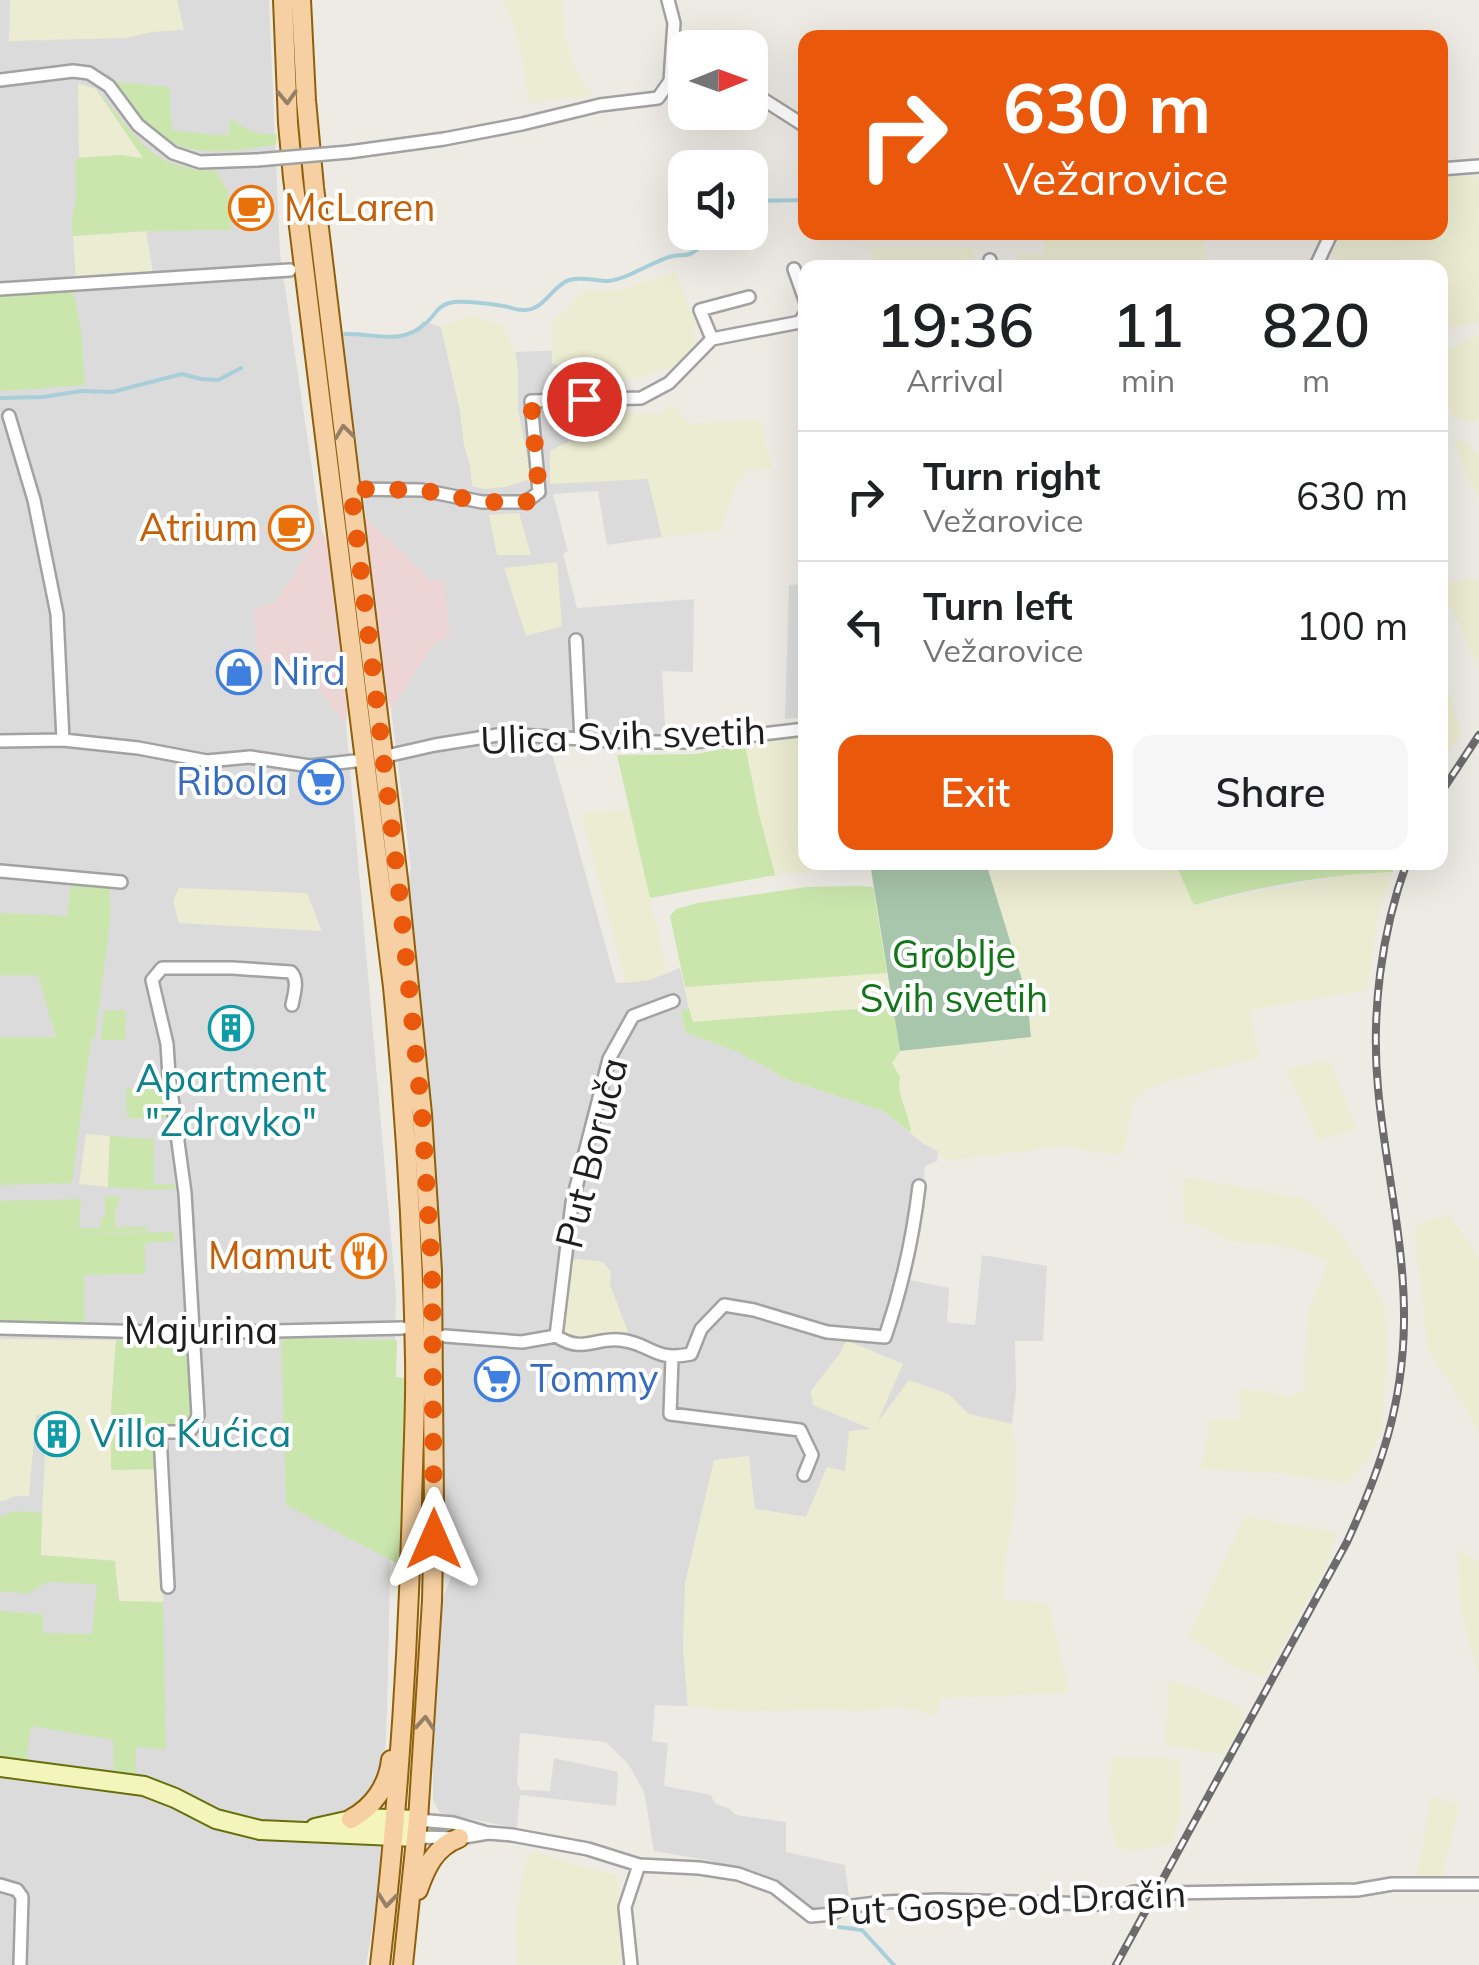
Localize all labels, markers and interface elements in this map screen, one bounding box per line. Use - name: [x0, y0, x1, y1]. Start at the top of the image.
- north arrow: [668, 30, 768, 130]
- map controls: [668, 30, 768, 250]
- text: 630 m: [1003, 63, 1211, 151]
- icon: right: [838, 70, 968, 200]
- one-way arrow: [276, 90, 297, 106]
- button: sound: [668, 150, 768, 250]
- text: Vežarovice: [1003, 150, 1229, 206]
- place label: McLaren: [284, 183, 435, 231]
- cafe icon: McLaren: [228, 185, 274, 231]
- text: 19:36: [876, 287, 1034, 362]
- text: 11: [1112, 287, 1184, 362]
- text: 820: [1262, 287, 1370, 362]
- pin: [542, 357, 627, 442]
- text: Arrival: [906, 360, 1004, 400]
- text: min: [1121, 360, 1175, 400]
- text: m: [1302, 360, 1330, 400]
- icon: arrive: [557, 372, 612, 427]
- one-way arrow: [334, 424, 355, 441]
- text: Turn right: [923, 452, 1100, 500]
- icon: right: [838, 469, 893, 524]
- text: 630 m: [1296, 472, 1408, 520]
- text: Vežarovice: [923, 500, 1083, 540]
- place label: Atrium: [139, 503, 258, 551]
- cafe icon: Atrium: [268, 505, 314, 551]
- text: Turn left: [923, 582, 1073, 630]
- icon: left: [838, 599, 893, 654]
- text: 100 m: [1296, 602, 1408, 650]
- text: Vežarovice: [923, 630, 1083, 670]
- place label: Nird: [272, 647, 346, 695]
- shop icon: Nird: [216, 649, 262, 695]
- street label: Ulica Svih svetih: [479, 706, 767, 764]
- button: Exit: [838, 735, 1113, 850]
- button: Share: [1133, 735, 1408, 850]
- place label: Ribola: [176, 757, 288, 805]
- supermarket icon: Ribola: [298, 759, 344, 805]
- park label: Groblje Svih svetih: [860, 930, 1048, 1022]
- building icon: Apartment "Zdravko": [208, 1005, 254, 1051]
- street label: Put Boruča: [544, 1053, 638, 1253]
- place label: Apartment "Zdravko": [135, 1054, 327, 1146]
- place label: Mamut: [208, 1231, 332, 1279]
- restaurant icon: Mamut: [341, 1233, 387, 1279]
- street label: Majurina: [124, 1306, 278, 1354]
- place label: Tommy: [530, 1354, 658, 1402]
- supermarket icon: Tommy: [474, 1356, 520, 1402]
- place label: Villa Kućica: [90, 1409, 291, 1457]
- building icon: Villa Kućica: [34, 1411, 80, 1457]
- position arrow: [382, 1487, 486, 1591]
- one-way arrow: [414, 1715, 436, 1731]
- street label: Put Gospe od Dračin: [825, 1869, 1187, 1935]
- one-way arrow: [377, 1893, 398, 1909]

